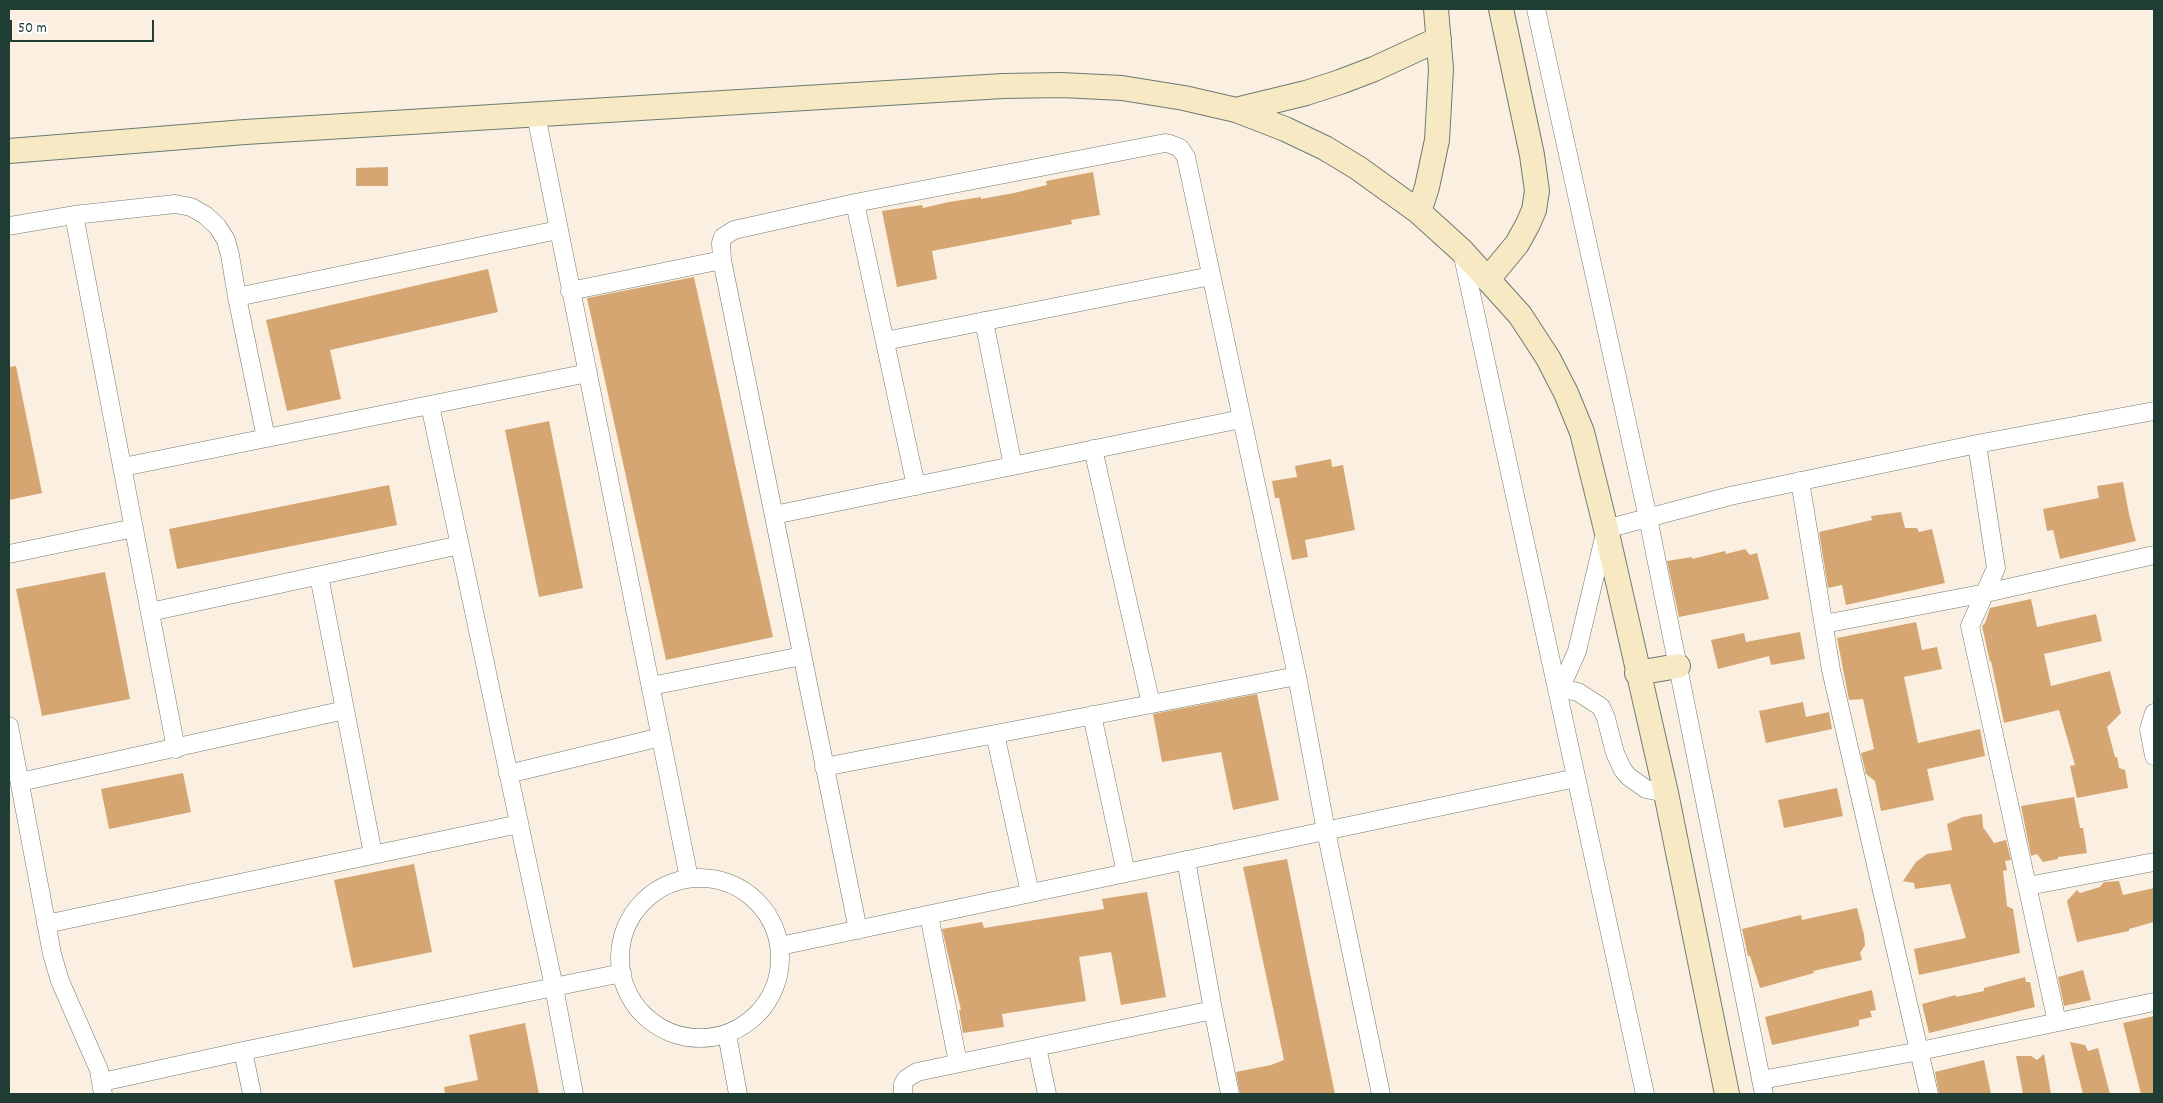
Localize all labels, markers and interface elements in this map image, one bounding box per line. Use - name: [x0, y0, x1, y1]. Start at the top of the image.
- scale bar: [12, 10, 156, 42]
- text: 50 m: [18, 18, 47, 40]

